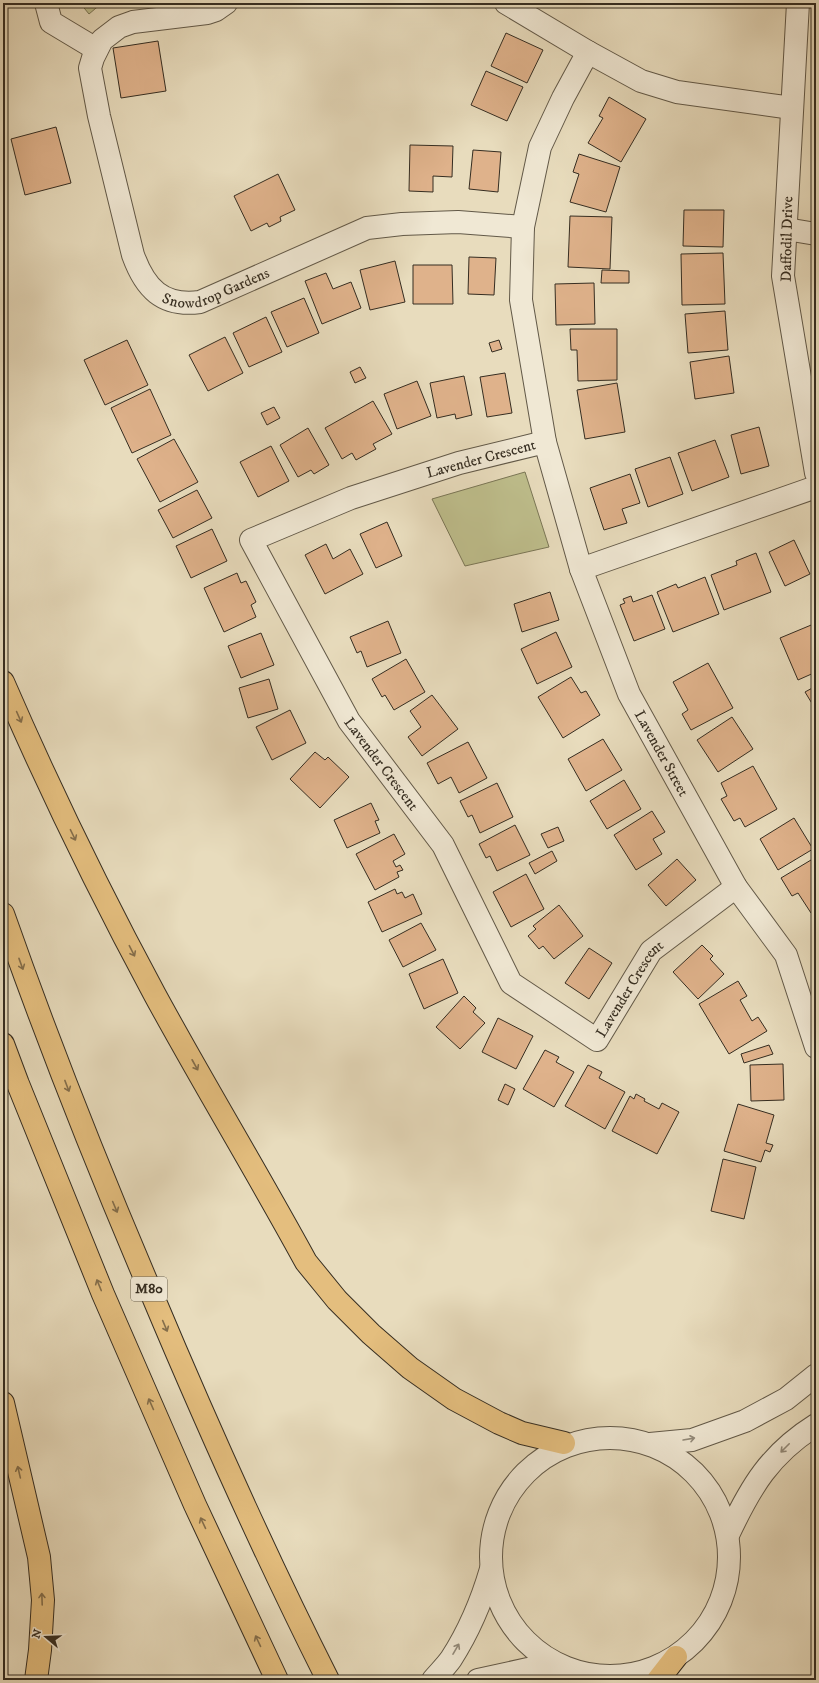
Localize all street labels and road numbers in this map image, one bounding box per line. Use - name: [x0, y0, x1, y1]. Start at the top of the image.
- street label: Daffodil Drive: [777, 196, 797, 282]
- street label: Snowdrop Gardens: [159, 263, 272, 312]
- street label: Lavender Crescent: [424, 435, 538, 483]
- street label: Lavender Street: [630, 707, 693, 800]
- street label: Lavender Crescent: [340, 713, 423, 814]
- street label: Lavender Crescent: [591, 935, 667, 1041]
- road number: M80: [131, 1277, 167, 1301]

